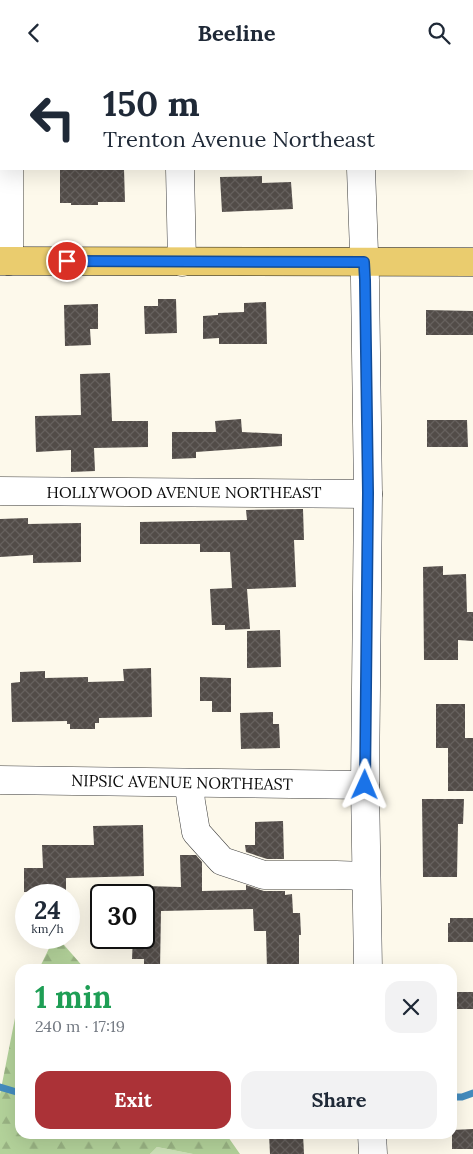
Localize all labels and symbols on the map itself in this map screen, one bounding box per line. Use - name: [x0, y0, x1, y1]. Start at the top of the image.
- pin: [46, 240, 88, 282]
- street label: HOLLYWOOD AVENUE NORTHEAST: [47, 482, 321, 502]
- position arrow: [338, 758, 390, 810]
- street label: NIPSIC AVENUE NORTHEAST: [71, 770, 293, 794]
- speed limit sign: 30: [90, 884, 155, 949]

